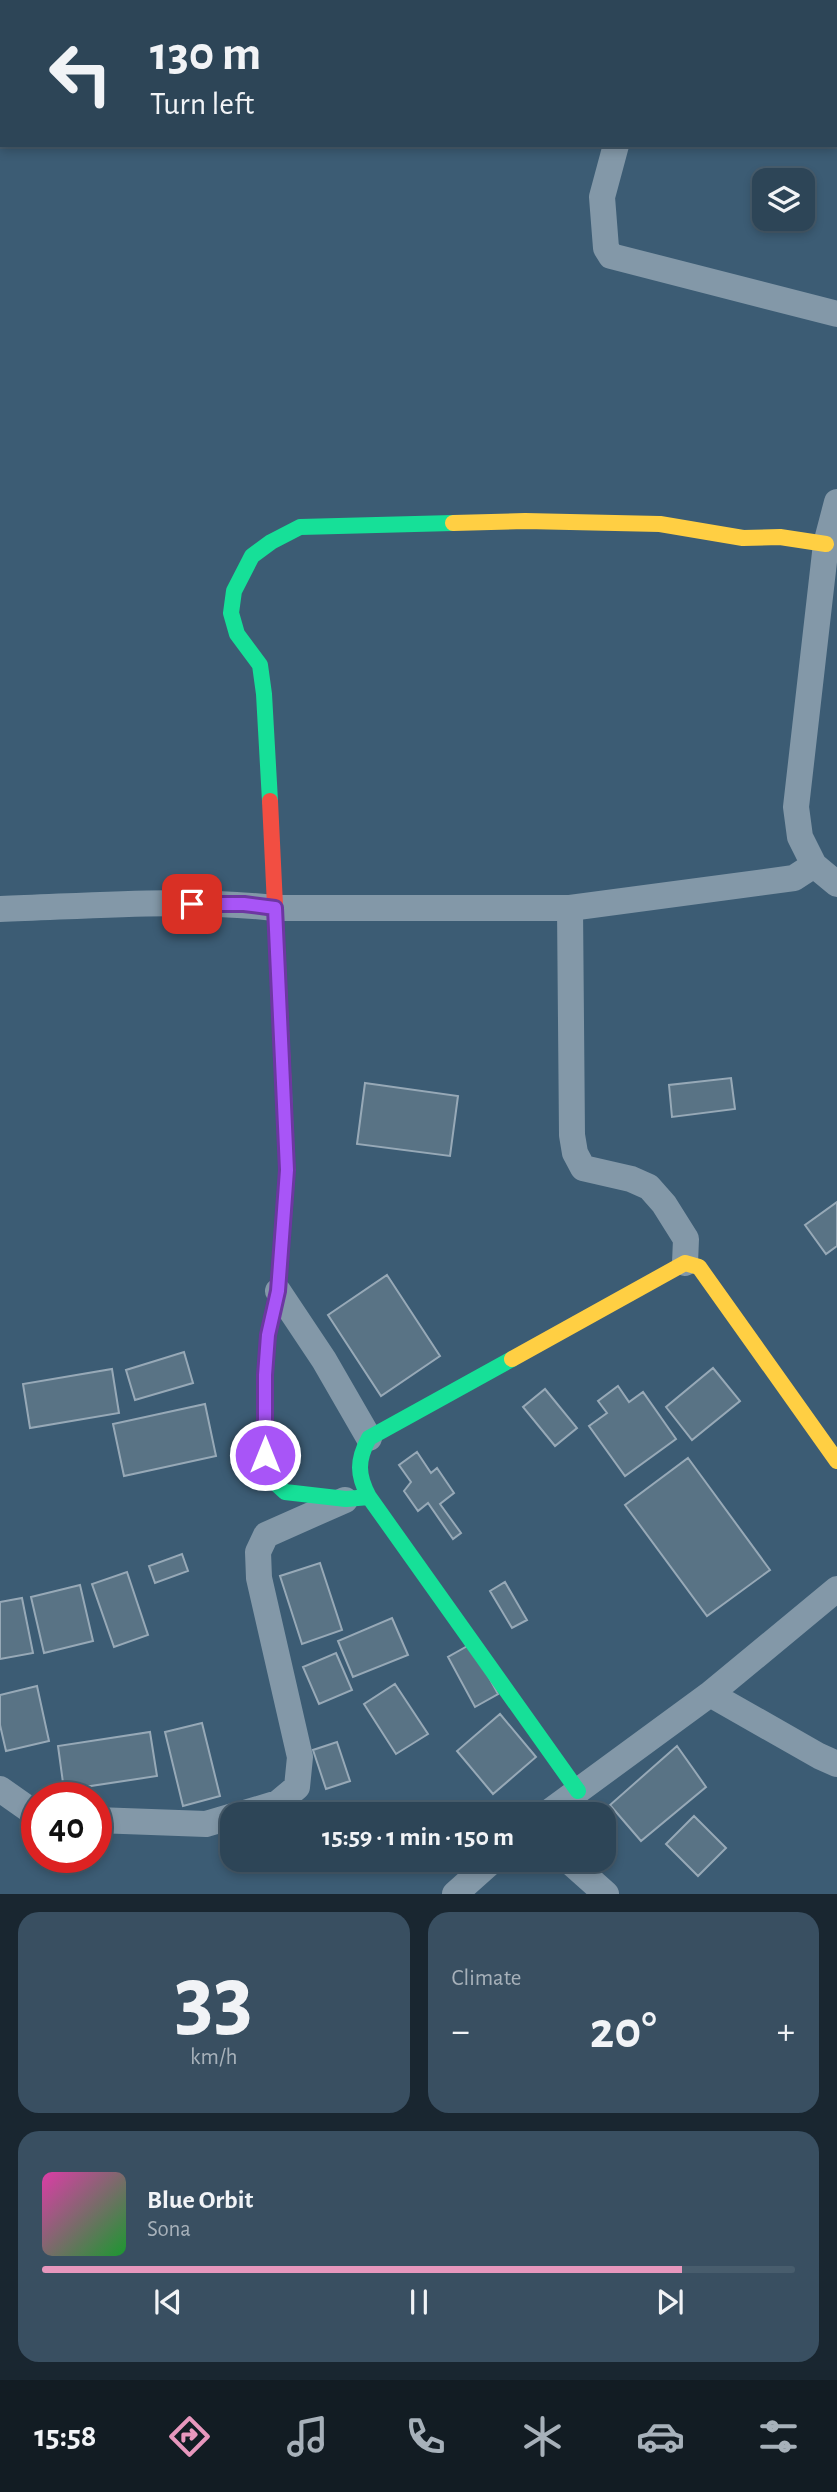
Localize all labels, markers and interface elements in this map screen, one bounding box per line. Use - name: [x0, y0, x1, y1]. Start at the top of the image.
- icon: left: [35, 28, 126, 119]
- text: 130 m: [150, 30, 261, 79]
- text: Turn left: [150, 88, 254, 120]
- map controls: [752, 168, 815, 231]
- button: layers: [752, 168, 815, 231]
- pin: [162, 874, 222, 934]
- icon: arrive: [173, 885, 211, 923]
- position arrow: [228, 1418, 302, 1492]
- speed limit sign: 40: [21, 1782, 112, 1873]
- text: 15:59 · 1 min · 150 m: [322, 1824, 514, 1850]
- text: 33: [175, 1953, 253, 2044]
- text: Climate: [452, 1967, 521, 1990]
- text: 20°: [590, 2005, 657, 2057]
- text: −: [452, 2013, 470, 2051]
- text: +: [777, 2013, 795, 2051]
- text: km/h: [190, 2046, 237, 2069]
- text: Blue Orbit: [147, 2187, 253, 2213]
- text: Sona: [147, 2218, 191, 2241]
- icon: previous: [149, 2283, 187, 2321]
- icon: pause: [400, 2283, 438, 2321]
- icon: next: [651, 2283, 689, 2321]
- icon: directions: [165, 2412, 214, 2461]
- icon: music: [283, 2412, 332, 2461]
- icon: phone: [401, 2412, 450, 2461]
- icon: climate: [518, 2412, 567, 2461]
- icon: car: [636, 2412, 685, 2461]
- icon: filters: [754, 2412, 803, 2461]
- text: 15:58: [34, 2420, 97, 2452]

